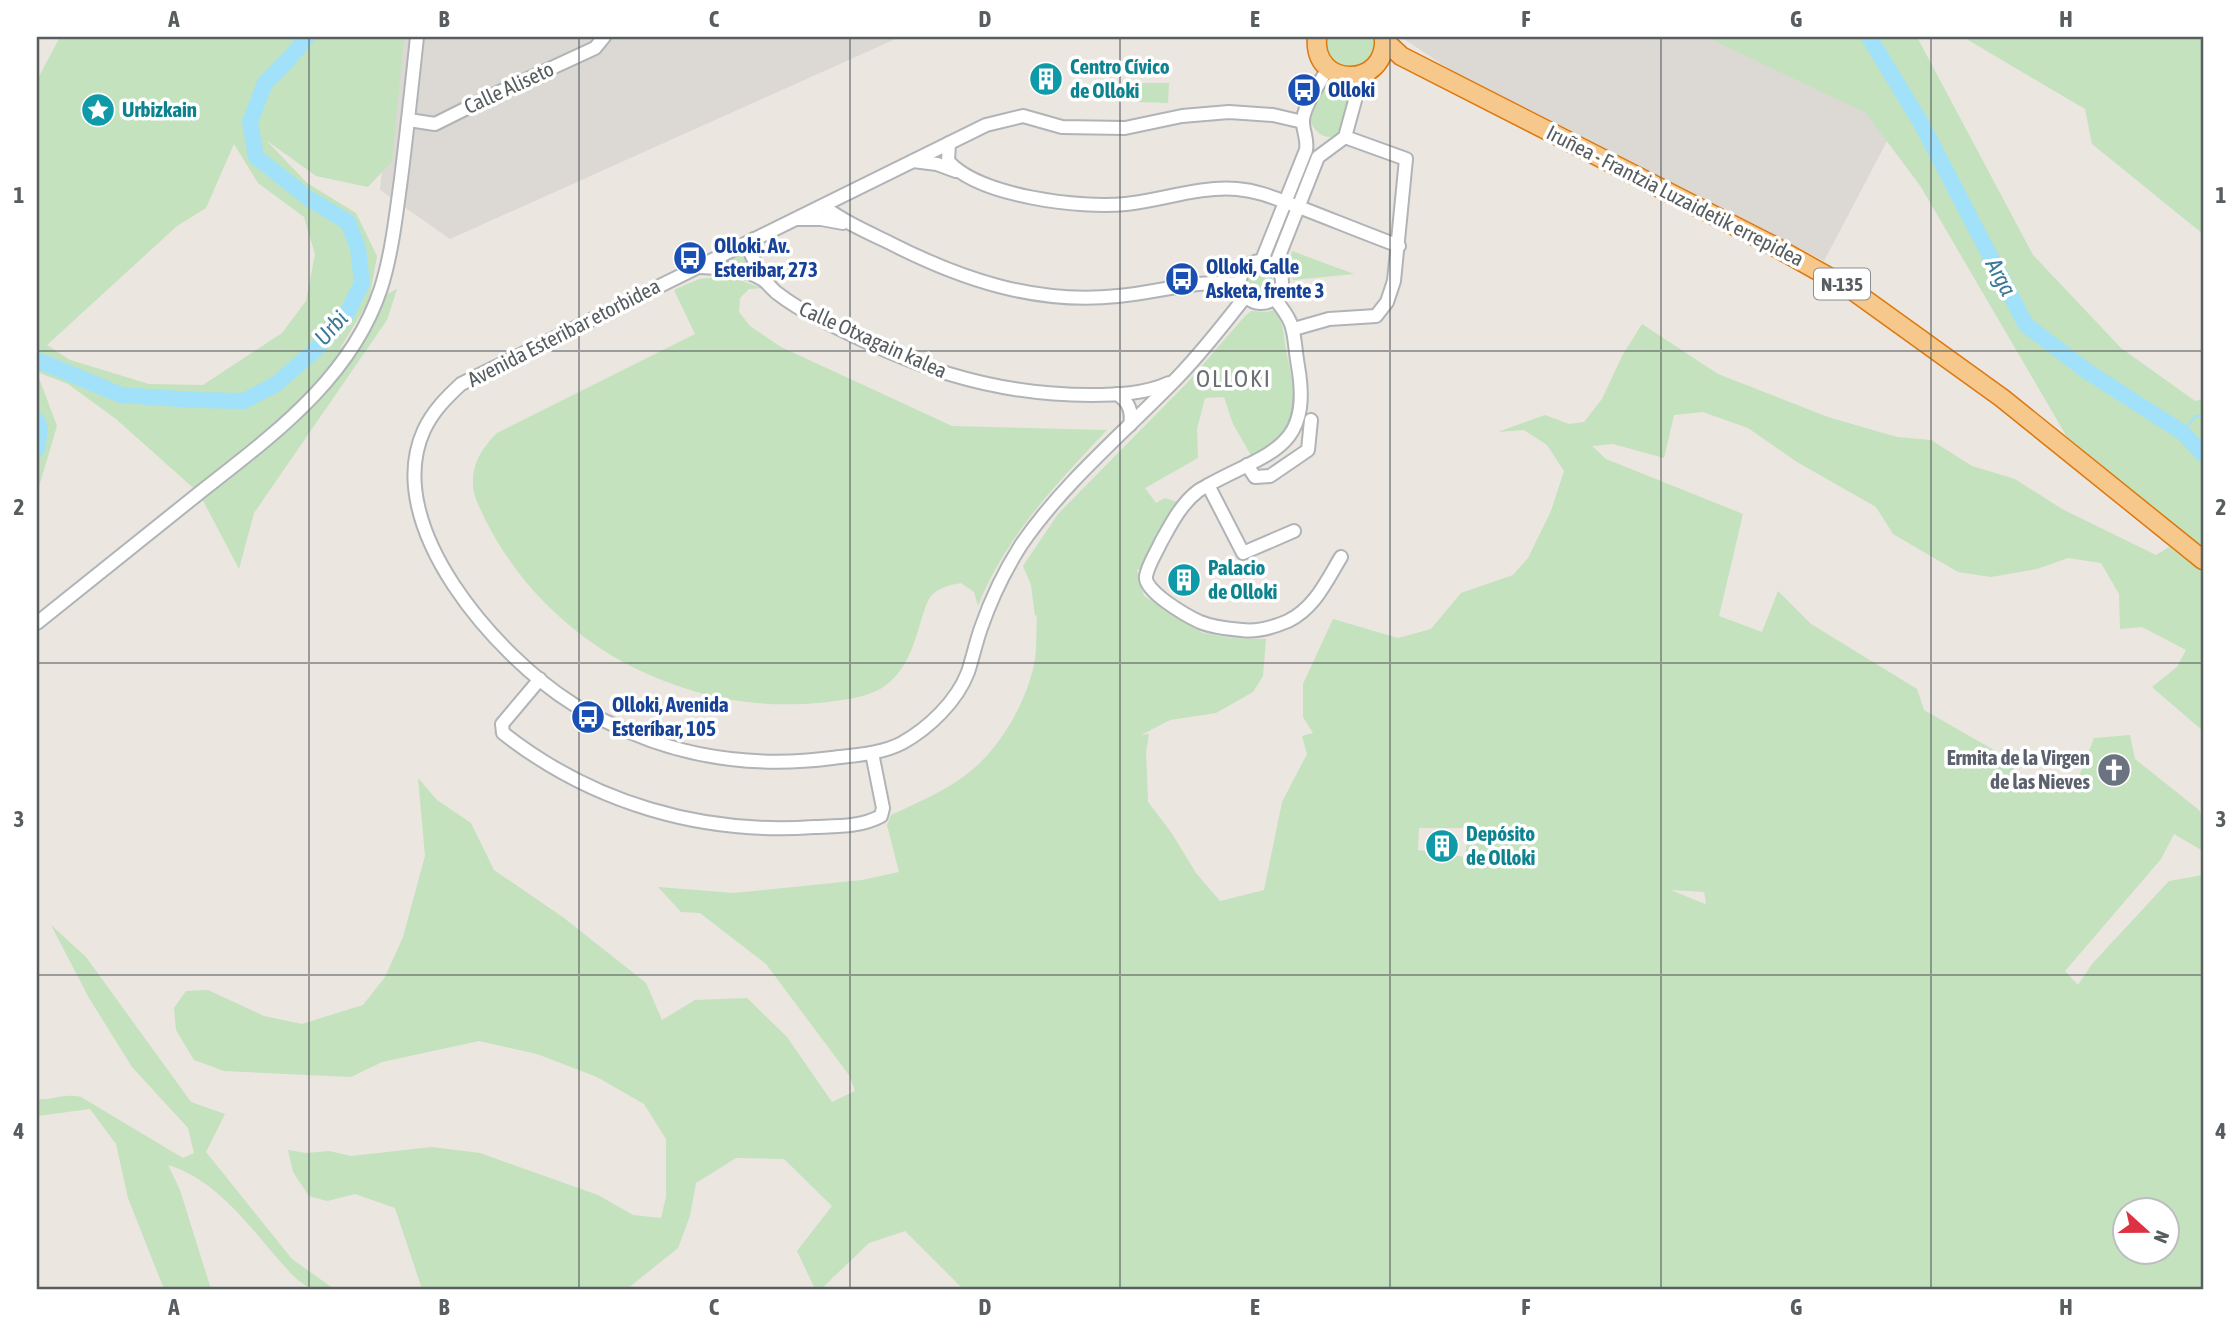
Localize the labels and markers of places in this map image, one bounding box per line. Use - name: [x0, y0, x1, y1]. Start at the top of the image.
- place label: Centro Cívico de Olloki: [1070, 54, 1170, 102]
- building icon: Centro Cívico de Olloki: [1027, 60, 1065, 98]
- bus stop icon: Olloki: [1285, 71, 1323, 109]
- place label: Olloki: [1328, 77, 1375, 101]
- place icon: Urbizkain: [79, 91, 117, 129]
- place label: Urbizkain: [122, 97, 197, 121]
- place label: Olloki. Av. Esteribar, 273: [714, 233, 818, 281]
- bus stop icon: Olloki. Av. Esteribar, 273: [671, 239, 709, 277]
- place label: Olloki, Calle Asketa, frente 3: [1205, 254, 1324, 302]
- bus stop icon: Olloki, Calle Asketa, frente 3: [1163, 260, 1201, 298]
- place label: Palacio de Olloki: [1208, 555, 1277, 603]
- building icon: Palacio de Olloki: [1165, 561, 1203, 599]
- place label: Olloki, Avenida Esteríbar, 105: [612, 692, 729, 740]
- bus stop icon: Olloki, Avenida Esteríbar, 105: [569, 698, 607, 736]
- place label: Ermita de la Virgen de las Nieves: [1947, 745, 2091, 793]
- church icon: Ermita de la Virgen de las Nieves: [2095, 751, 2133, 789]
- place label: Depósito de Olloki: [1466, 821, 1535, 869]
- building icon: Depósito de Olloki: [1423, 827, 1461, 865]

